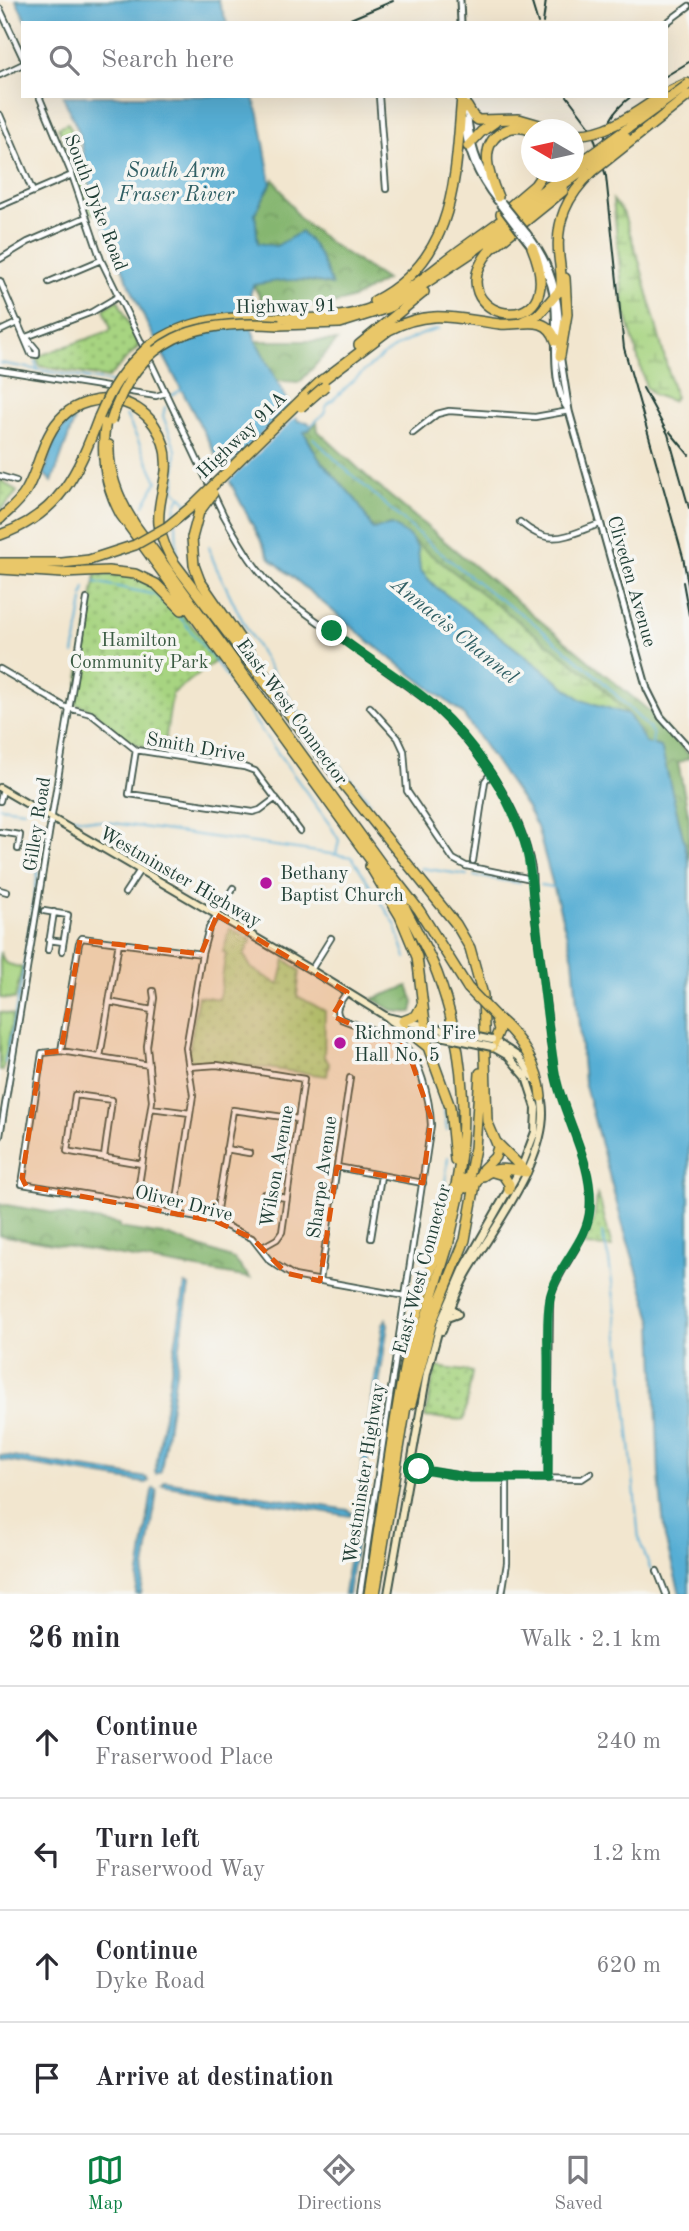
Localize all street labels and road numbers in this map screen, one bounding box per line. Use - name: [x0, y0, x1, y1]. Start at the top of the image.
- street label: South Dyke Road: [60, 132, 130, 274]
- street label: Highway 91: [235, 297, 337, 318]
- street label: Highway 91A: [194, 388, 291, 483]
- street label: Cliveden Avenue: [603, 514, 658, 649]
- street label: East-West Connector: [232, 636, 350, 789]
- street label: Smith Drive: [145, 730, 246, 766]
- street label: Gilley Road: [22, 776, 55, 873]
- street label: Westminster Highway: [96, 824, 264, 932]
- street label: Wilson Avenue: [258, 1104, 299, 1229]
- street label: Sharpe Avenue: [305, 1115, 341, 1240]
- street label: East-West Connector: [392, 1182, 455, 1357]
- street label: Oliver Drive: [132, 1183, 234, 1226]
- street label: Westminster Highway: [342, 1381, 389, 1565]

